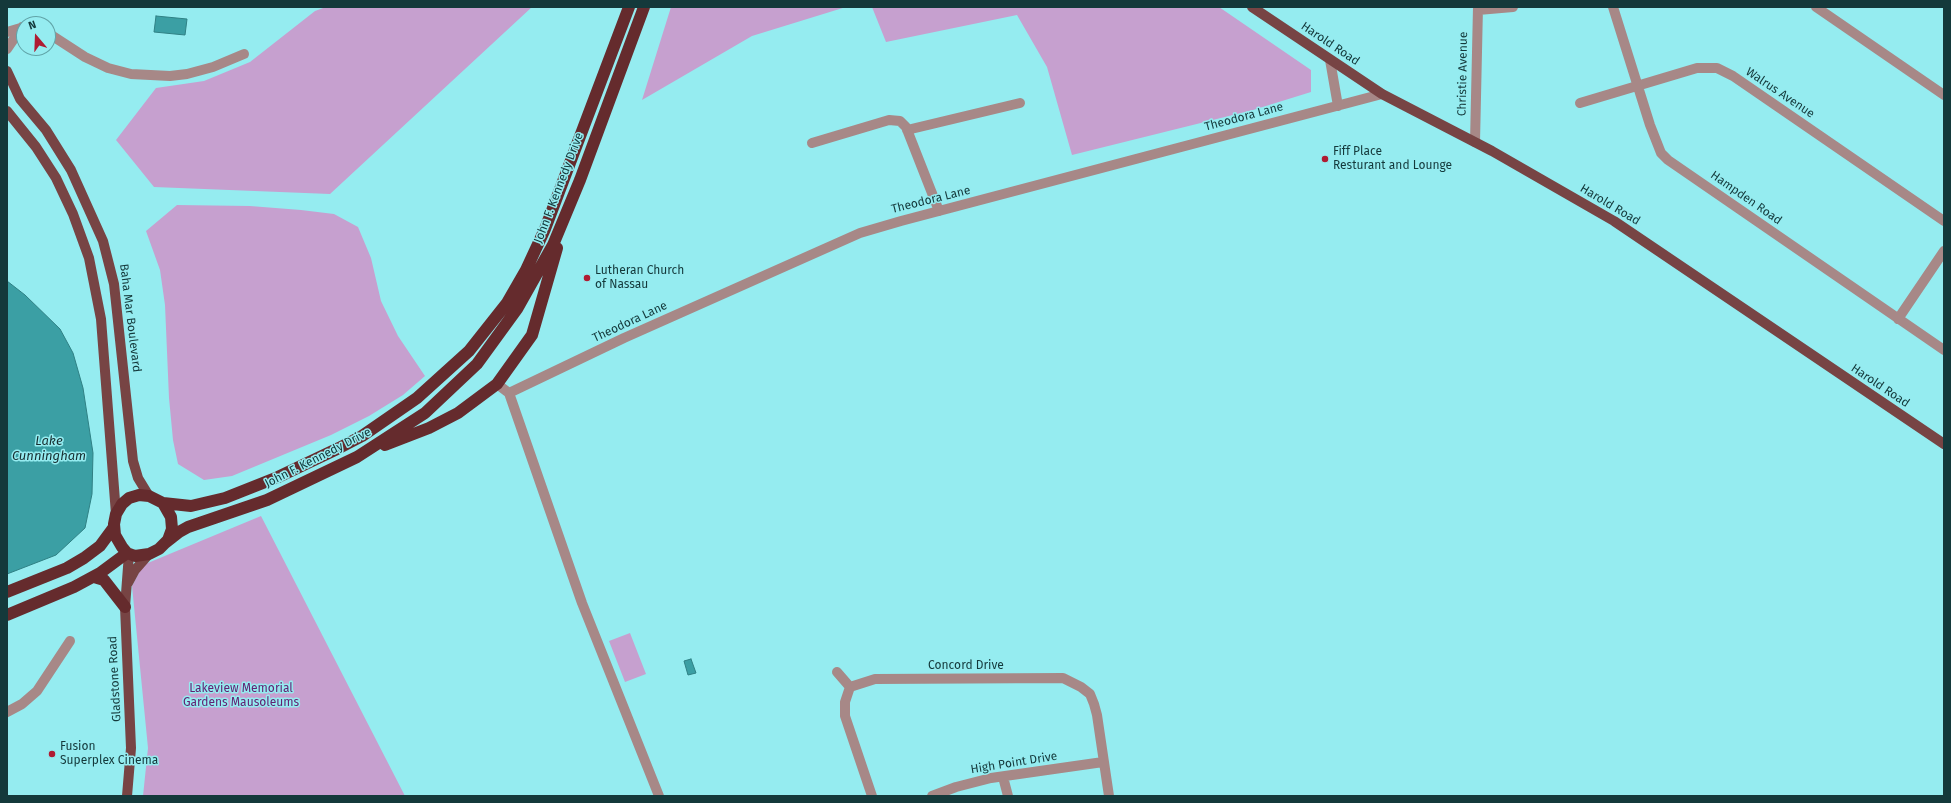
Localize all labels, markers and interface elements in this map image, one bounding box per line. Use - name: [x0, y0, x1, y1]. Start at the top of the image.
- north arrow: [16, 16, 56, 56]
- text: N: [27, 18, 38, 32]
- street label: Harold Road: [1298, 19, 1362, 69]
- street label: Christie Avenue: [1455, 32, 1471, 116]
- street label: Walrus Avenue: [1743, 65, 1817, 121]
- street label: Theodora Lane: [1203, 100, 1285, 134]
- street label: John F. Kennedy Drive: [531, 131, 587, 245]
- place label: Fiff Place Resturant and Lounge: [1333, 145, 1452, 173]
- marker: Fiff Place Resturant and Lounge: [1320, 154, 1330, 164]
- street label: Hampden Road: [1708, 168, 1784, 228]
- street label: Harold Road: [1577, 181, 1643, 229]
- street label: Theodora Lane: [890, 183, 972, 217]
- street label: Baha Mar Boulevard: [116, 263, 144, 373]
- place label: Lutheran Church of Nassau: [595, 264, 684, 292]
- marker: Lutheran Church of Nassau: [582, 273, 592, 283]
- street label: Theodora Lane: [590, 298, 670, 346]
- street label: Harold Road: [1848, 361, 1912, 411]
- street label: John F. Kennedy Drive: [262, 425, 374, 491]
- water label: Lake Cunningham: [12, 433, 86, 464]
- street label: Gladstone Road: [106, 636, 124, 722]
- street label: Concord Drive: [928, 659, 1004, 673]
- park label: Lakeview Memorial Gardens Mausoleums: [183, 682, 299, 710]
- place label: Fusion Superplex Cinema: [60, 740, 158, 768]
- marker: Fusion Superplex Cinema: [47, 749, 57, 759]
- street label: High Point Drive: [970, 749, 1058, 777]

